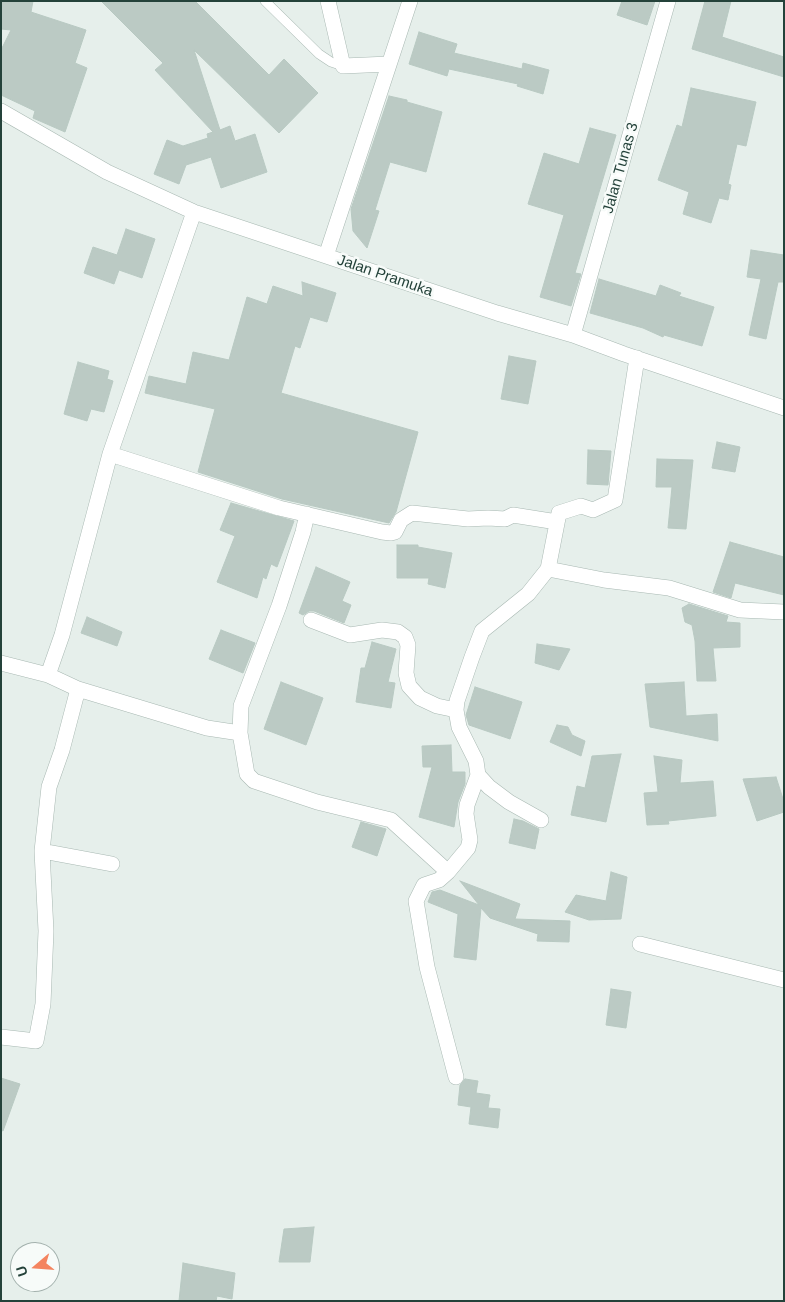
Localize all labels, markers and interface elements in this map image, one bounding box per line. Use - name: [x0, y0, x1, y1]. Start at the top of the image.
- street label: Jalan Tunas 3: [599, 120, 643, 216]
- street label: Jalan Pramuka: [335, 251, 435, 301]
- north arrow: [10, 1242, 60, 1292]
- text: U: [13, 1264, 31, 1279]

